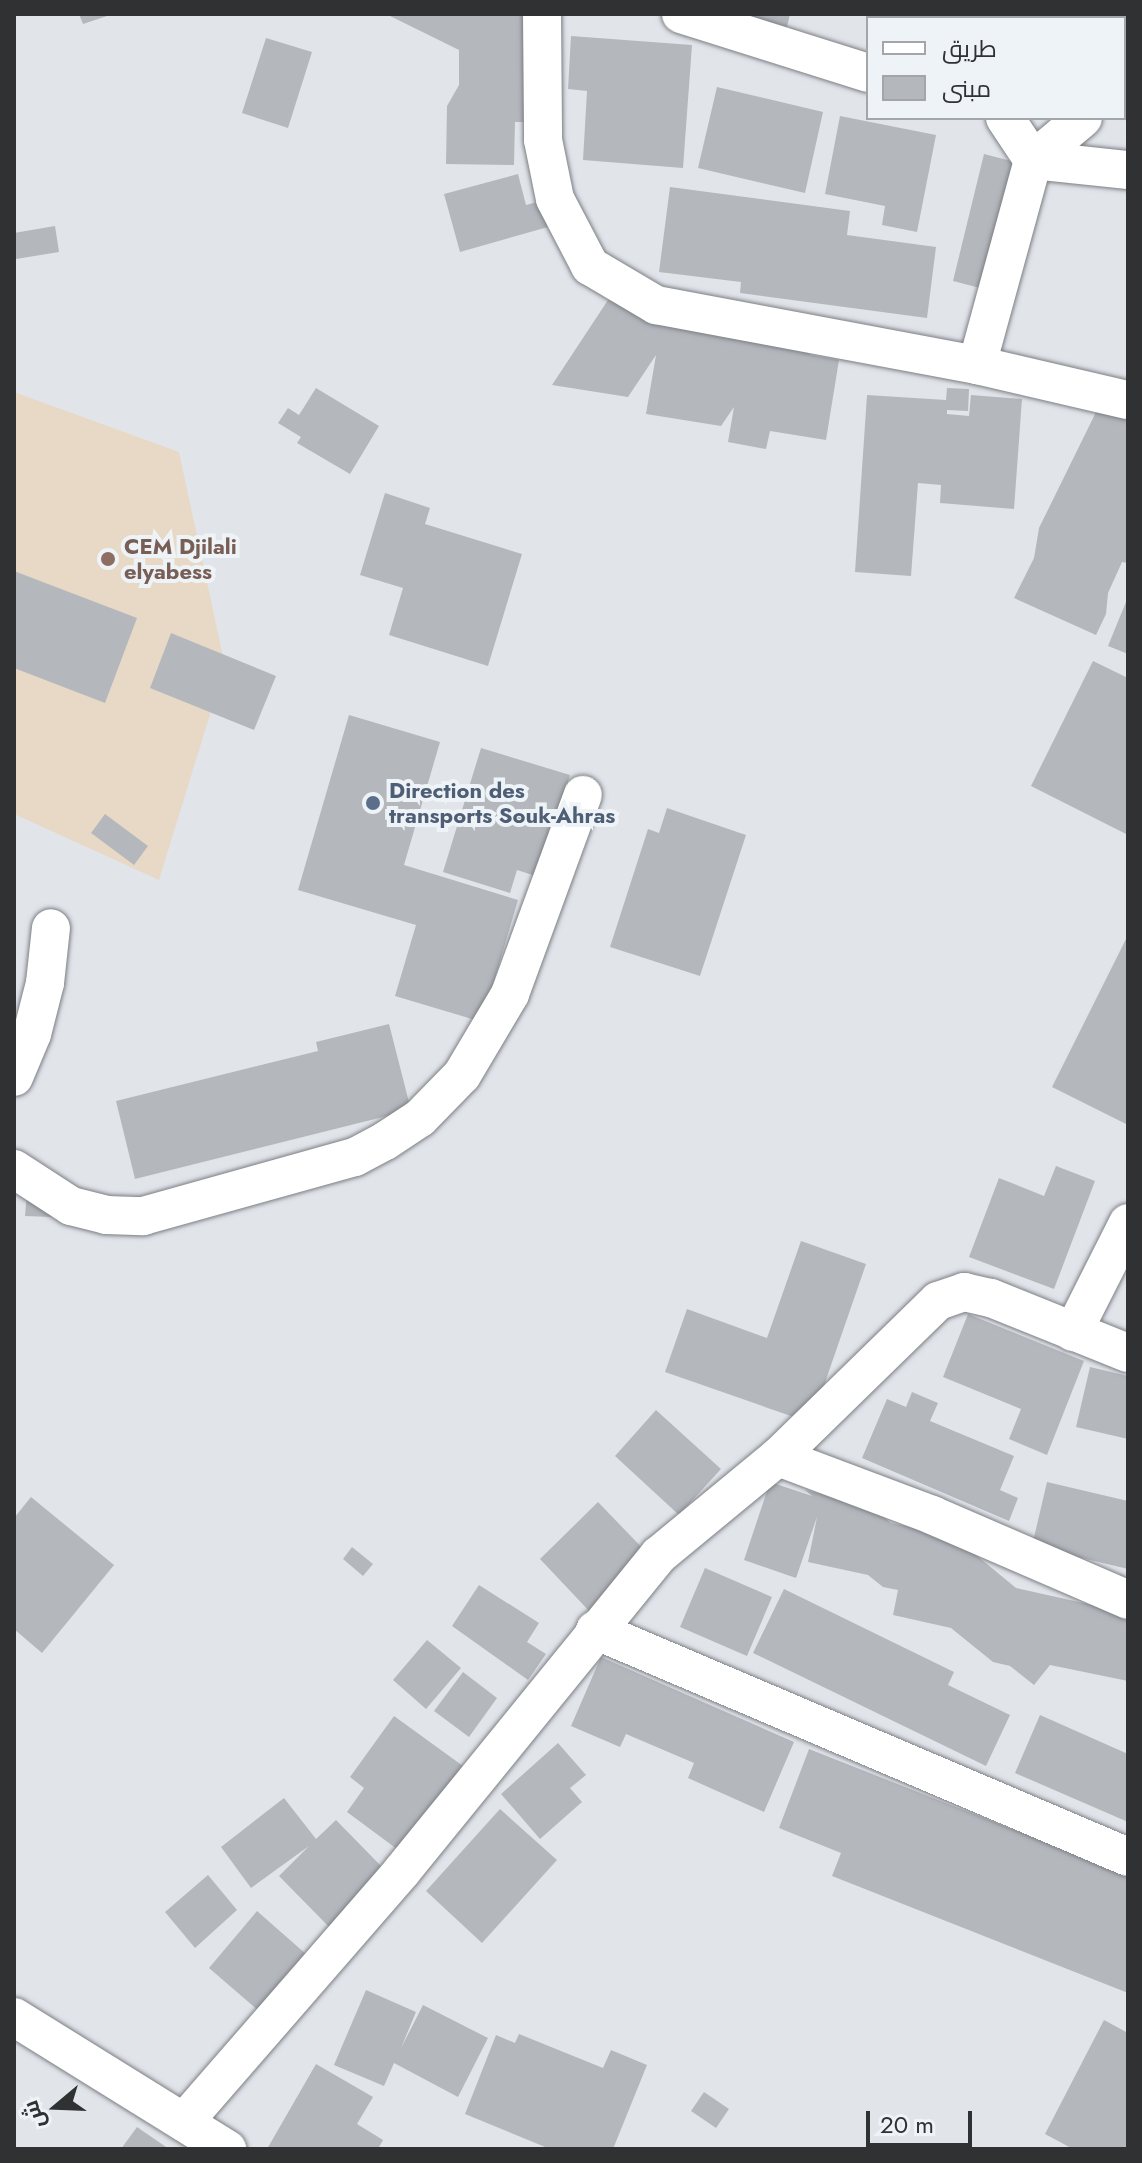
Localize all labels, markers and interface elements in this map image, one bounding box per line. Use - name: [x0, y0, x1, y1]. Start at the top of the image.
- legend: [866, 16, 1126, 120]
- text: طريق: [942, 31, 997, 66]
- text: مبنى: [942, 71, 991, 106]
- place label: CEM Djilali elyabess: [124, 533, 237, 584]
- marker: CEM Djilali elyabess: [99, 550, 117, 568]
- place label: Direction des transports Souk-Ahras: [389, 777, 615, 828]
- marker: Direction des transports Souk-Ahras: [364, 794, 382, 812]
- north arrow: [16, 2067, 96, 2147]
- scale bar: [870, 2095, 976, 2145]
- text: ش: [14, 2096, 53, 2133]
- text: 20 m: [880, 2107, 934, 2142]

